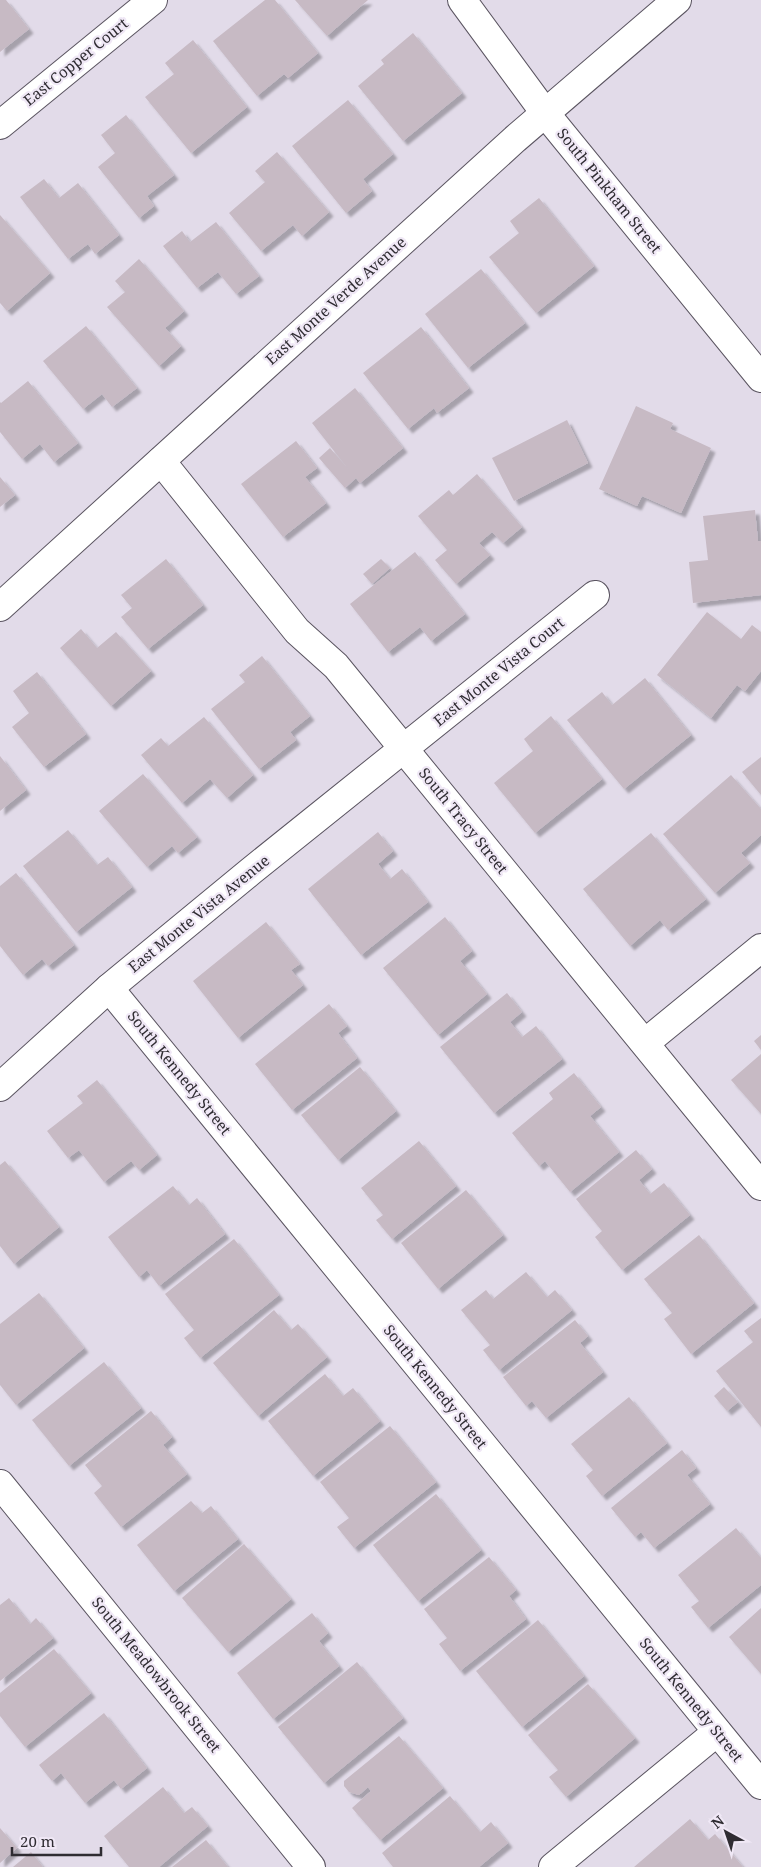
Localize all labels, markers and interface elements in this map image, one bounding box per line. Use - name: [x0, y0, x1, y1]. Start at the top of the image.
- street label: East Copper Court: [19, 13, 132, 110]
- street label: South Pinkham Street: [553, 124, 666, 257]
- street label: East Monte Verde Avenue: [261, 232, 410, 369]
- street label: East Monte Vista Court: [429, 612, 568, 730]
- street label: South Tracy Street: [415, 763, 513, 878]
- street label: East Monte Vista Avenue: [124, 850, 273, 976]
- street label: South Kennedy Street: [124, 1006, 236, 1139]
- street label: South Kennedy Street: [380, 1320, 492, 1453]
- street label: South Meadowbrook Street: [88, 1593, 226, 1756]
- street label: South Kennedy Street: [636, 1633, 748, 1766]
- north arrow: [701, 1807, 751, 1857]
- text: N: [707, 1811, 728, 1832]
- scale bar: [12, 1824, 101, 1856]
- text: 20 m: [20, 1831, 55, 1851]

